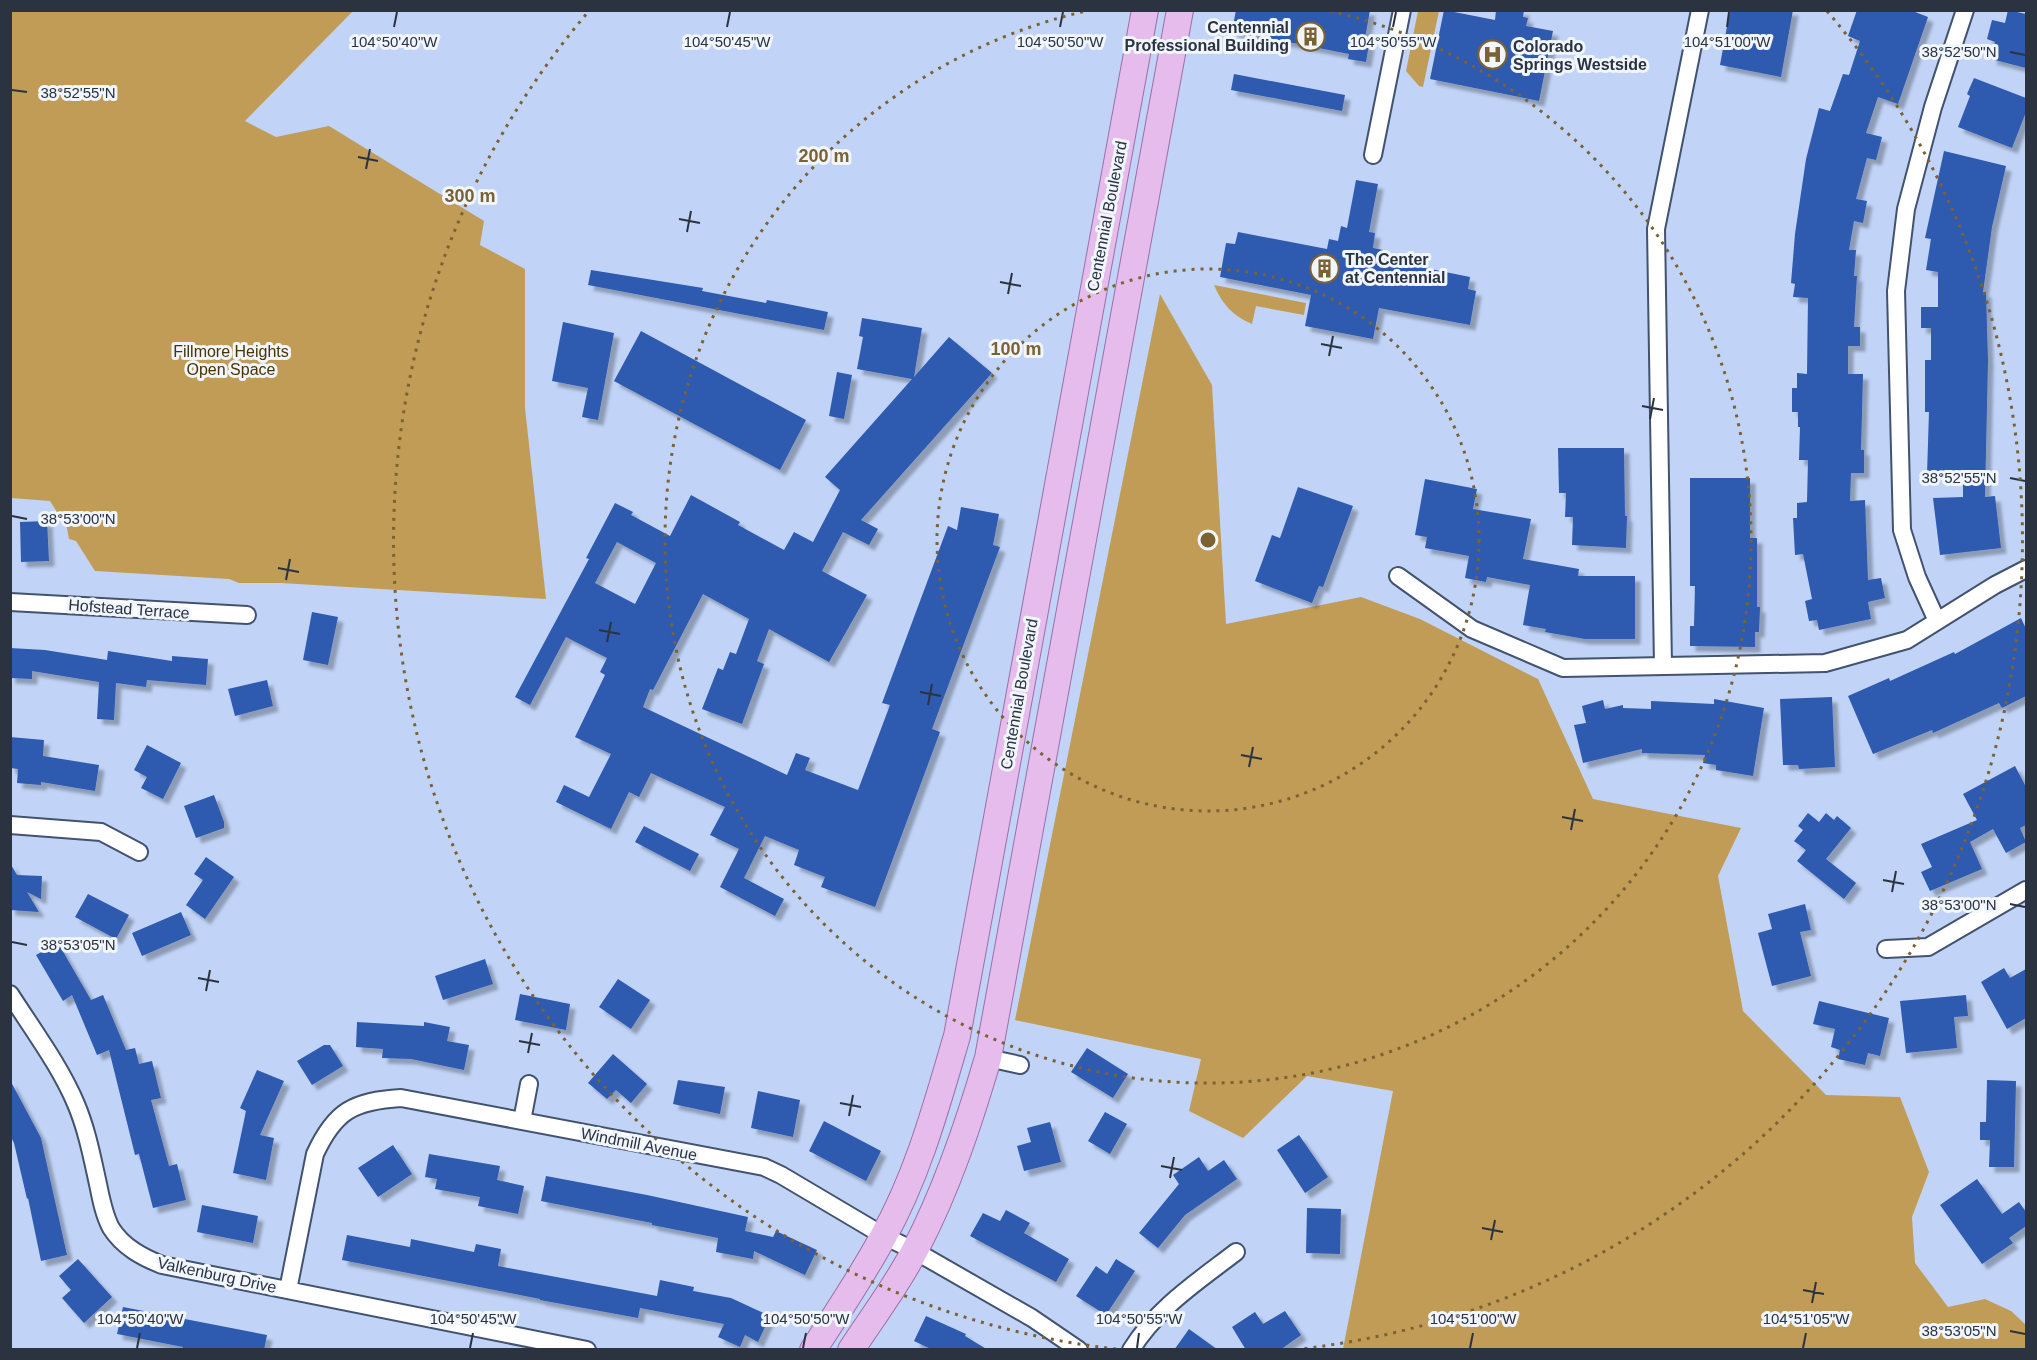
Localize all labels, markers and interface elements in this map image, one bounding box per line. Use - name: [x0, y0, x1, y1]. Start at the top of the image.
- place label: Centennial Professional Building: [1125, 19, 1289, 54]
- building icon: Centennial Professional Building: [1294, 20, 1326, 52]
- text: 104°50'40"W: [351, 33, 438, 50]
- text: 104°50'45"W: [684, 33, 771, 50]
- text: 104°50'50"W: [1017, 33, 1104, 50]
- text: 104°50'55"W: [1350, 33, 1437, 50]
- text: 104°51'00"W: [1684, 33, 1771, 50]
- place label: Colorado Springs Westside: [1513, 38, 1647, 73]
- hospital icon: Colorado Springs Westside: [1476, 39, 1508, 71]
- text: 38°52'50"N: [1921, 43, 1997, 60]
- text: 38°52'55"N: [40, 84, 116, 101]
- street label: Centennial Boulevard: [1084, 139, 1130, 293]
- text: 200 m: [798, 146, 850, 166]
- text: 300 m: [444, 186, 496, 206]
- place label: The Center at Centennial: [1345, 251, 1445, 286]
- building icon: The Center at Centennial: [1308, 252, 1340, 284]
- text: 100 m: [990, 339, 1042, 359]
- park label: Fillmore Heights Open Space: [173, 343, 289, 378]
- text: 38°52'55"N: [1921, 469, 1997, 486]
- text: 38°53'00"N: [40, 510, 116, 527]
- centre of rings: [1198, 530, 1218, 550]
- street label: Hofstead Terrace: [68, 596, 190, 622]
- street label: Centennial Boulevard: [997, 617, 1041, 771]
- text: 38°53'00"N: [1921, 896, 1997, 913]
- text: 38°53'05"N: [40, 936, 116, 953]
- street label: Windmill Avenue: [579, 1124, 699, 1164]
- street label: Valkenburg Drive: [156, 1254, 278, 1296]
- text: 104°50'40"W: [97, 1310, 184, 1327]
- text: 104°50'45"W: [430, 1310, 517, 1327]
- text: 104°50'50"W: [763, 1310, 850, 1327]
- text: 104°50'55"W: [1096, 1310, 1183, 1327]
- text: 104°51'00"W: [1430, 1310, 1517, 1327]
- text: 104°51'05"W: [1763, 1310, 1850, 1327]
- text: 38°53'05"N: [1921, 1322, 1997, 1339]

